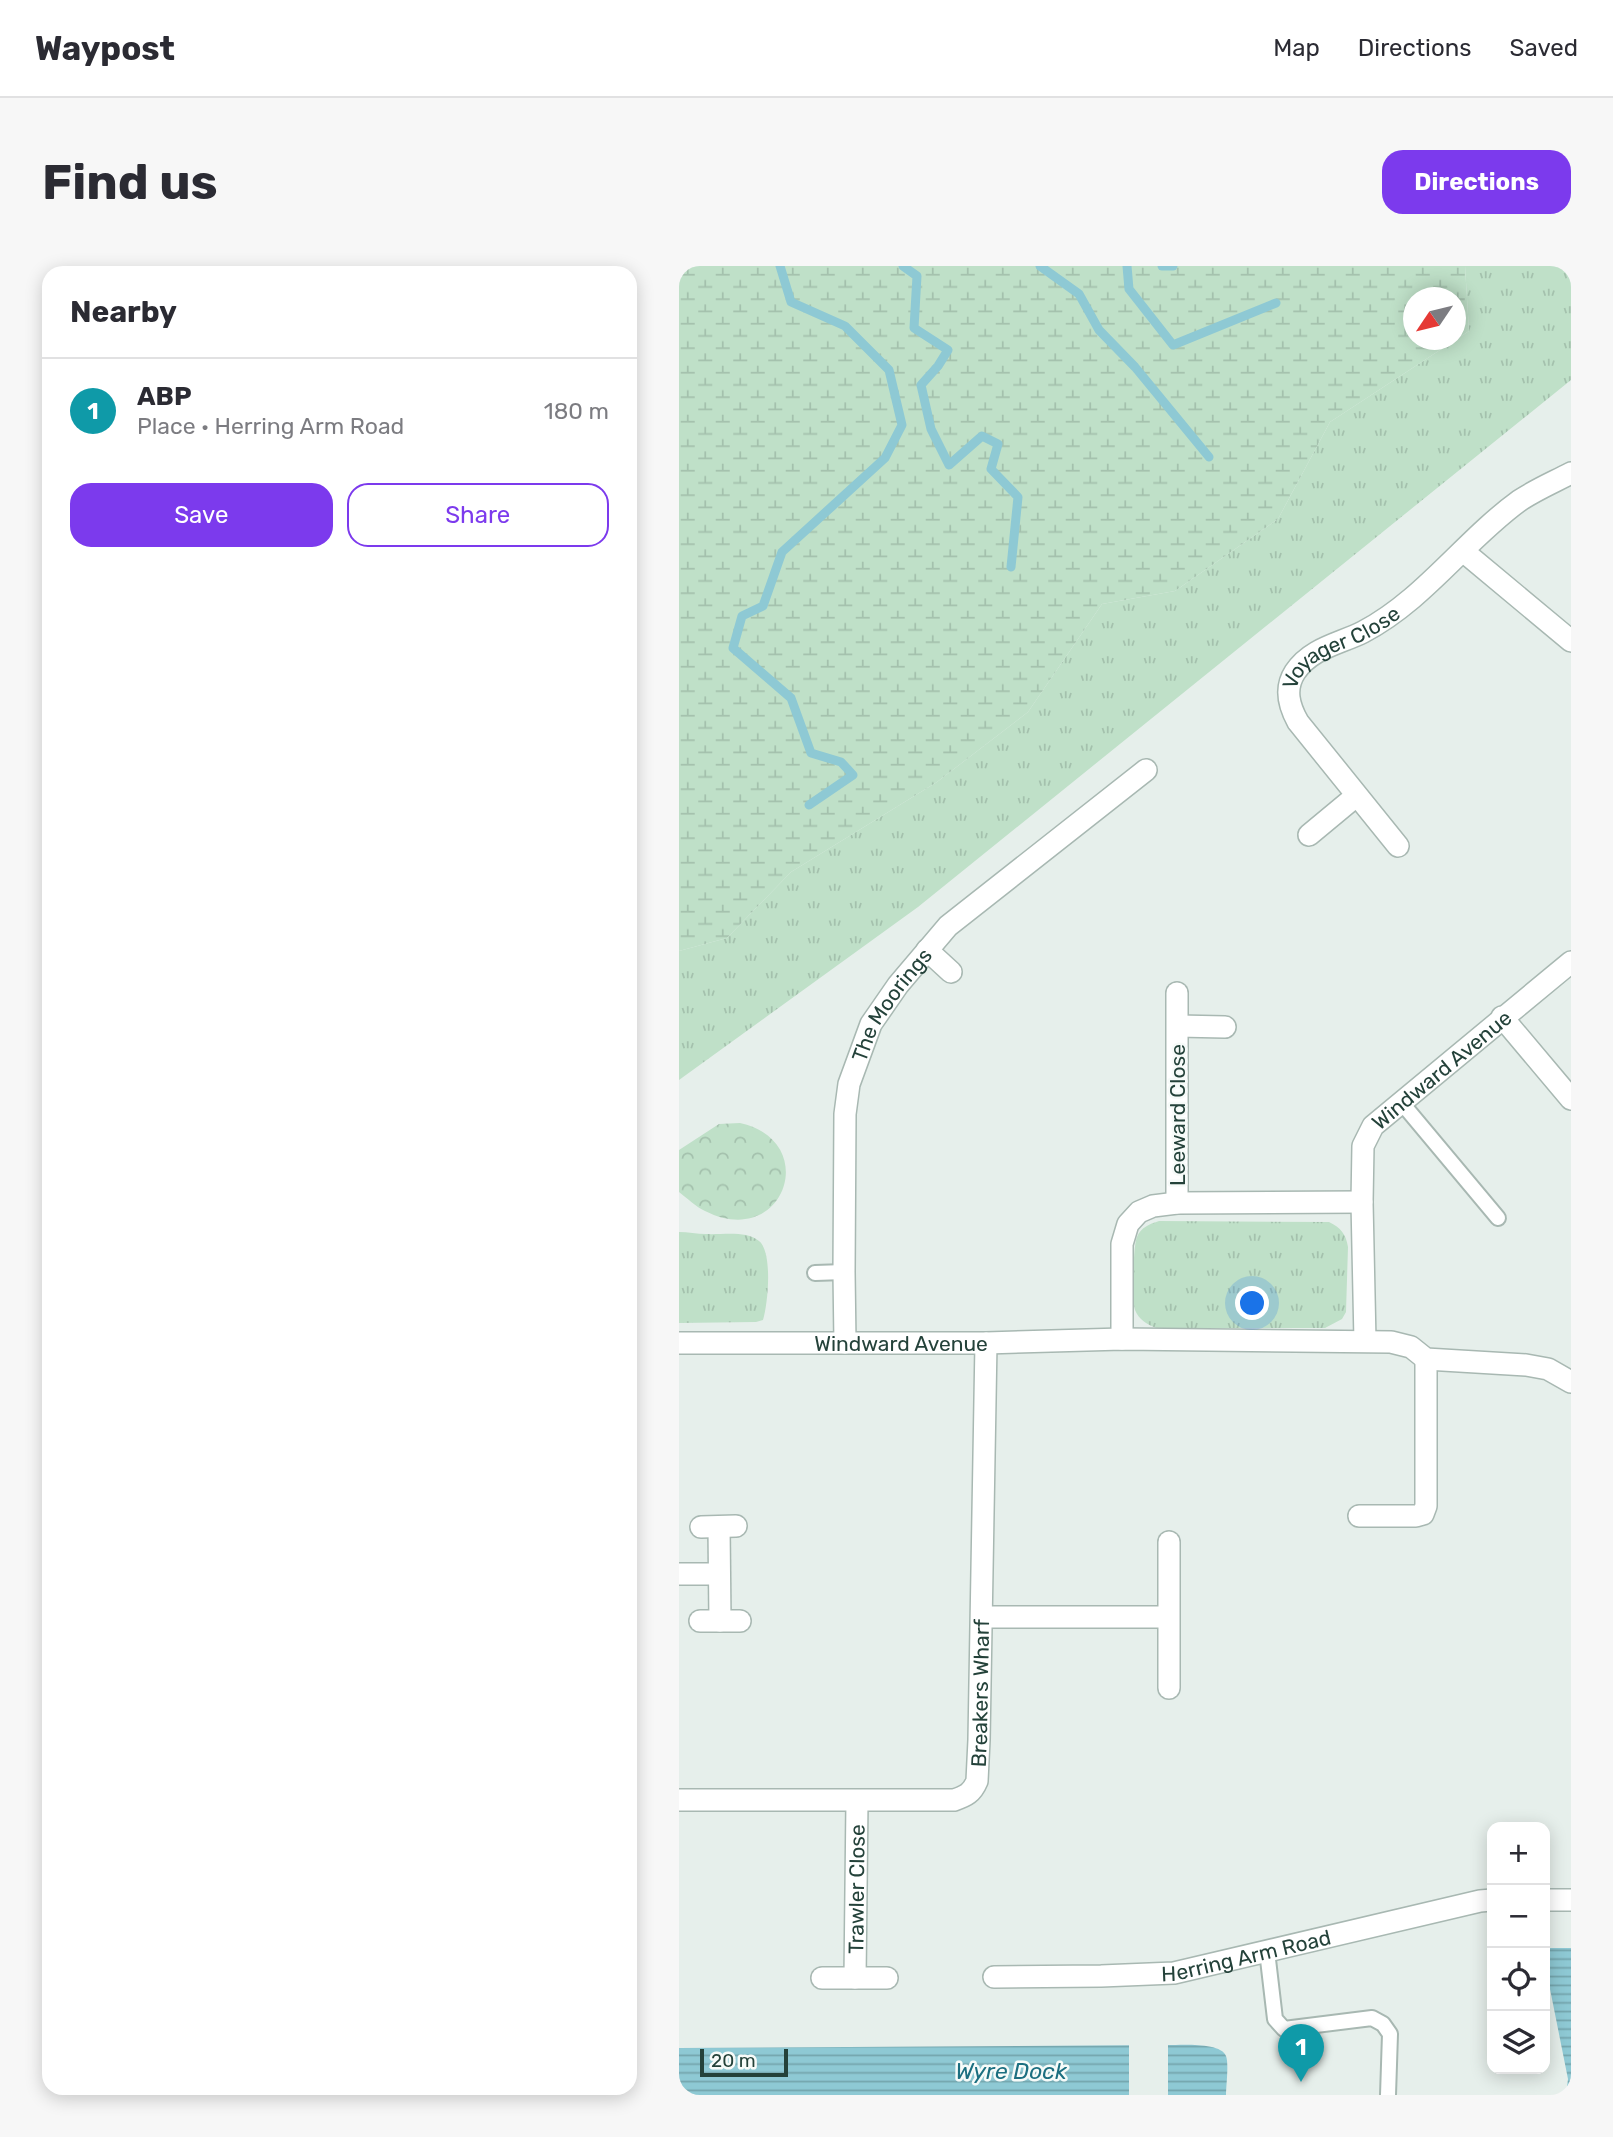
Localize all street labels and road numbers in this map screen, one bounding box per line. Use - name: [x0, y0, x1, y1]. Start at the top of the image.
- street label: Voyager Close: [1277, 600, 1404, 692]
- street label: The Moorings: [846, 943, 937, 1065]
- street label: Windward Avenue: [1366, 1004, 1516, 1135]
- street label: Leeward Close: [1165, 1044, 1190, 1186]
- street label: Windward Avenue: [814, 1331, 988, 1356]
- street label: Breakers Wharf: [965, 1619, 994, 1768]
- street label: Trawler Close: [843, 1824, 869, 1954]
- street label: Herring Arm Road: [1161, 1924, 1333, 1986]

